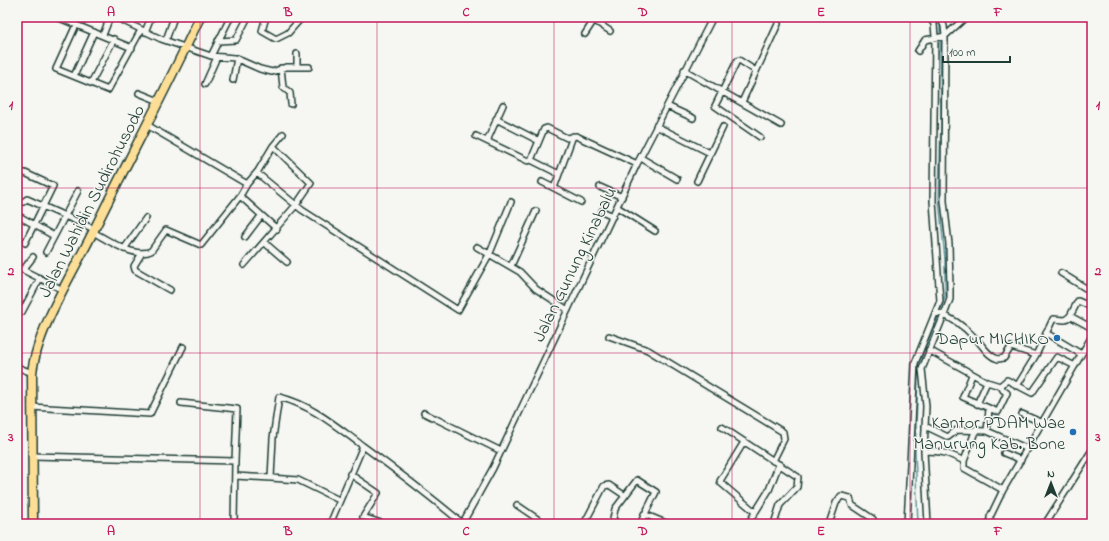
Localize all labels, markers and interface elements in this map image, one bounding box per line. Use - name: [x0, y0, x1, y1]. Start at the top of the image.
- text: A: [107, 3, 115, 22]
- text: B: [283, 3, 293, 22]
- text: C: [462, 3, 470, 22]
- text: D: [637, 3, 648, 22]
- text: E: [817, 3, 825, 22]
- text: F: [993, 3, 1003, 22]
- scale bar: [943, 38, 1010, 64]
- text: 100 m: [949, 44, 976, 62]
- text: 1: [9, 96, 14, 115]
- text: 1: [1096, 96, 1101, 115]
- street label: Jalan Wahidin Sudirohusodo: [33, 101, 153, 303]
- street label: Jalan Gunung Kinabalu: [527, 183, 626, 347]
- text: 2: [7, 262, 15, 281]
- text: 2: [1094, 262, 1102, 281]
- place label: Dapur MICHIKO: [935, 327, 1049, 353]
- marker: Dapur MICHIKO: [1052, 333, 1062, 343]
- place label: Kantor PDAM Wae Manurung Kab. Bone: [913, 411, 1066, 459]
- marker: Kantor PDAM Wae Manurung Kab. Bone: [1068, 427, 1078, 437]
- text: 3: [7, 428, 14, 447]
- text: 3: [1094, 428, 1101, 447]
- north arrow: [1031, 463, 1071, 503]
- text: N: [1047, 466, 1055, 482]
- text: A: [107, 522, 115, 541]
- text: B: [283, 522, 293, 541]
- text: C: [462, 522, 470, 541]
- text: D: [637, 522, 648, 541]
- text: E: [817, 522, 825, 541]
- text: F: [993, 522, 1003, 541]

